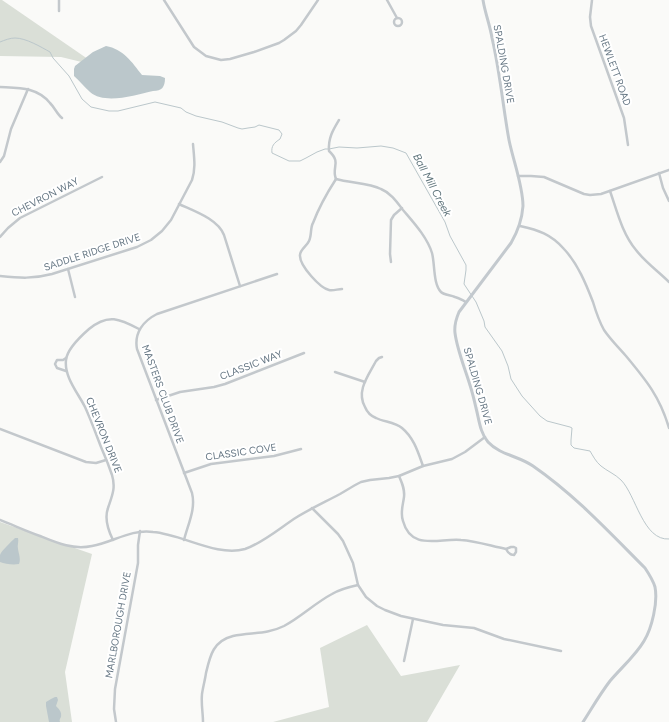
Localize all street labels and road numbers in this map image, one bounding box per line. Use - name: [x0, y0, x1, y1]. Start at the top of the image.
- street label: SPALDING DRIVE: [491, 23, 517, 105]
- street label: HEWLETT ROAD: [596, 32, 634, 108]
- street label: CHEVRON WAY: [9, 174, 81, 220]
- street label: SADDLE RIDGE DRIVE: [42, 230, 142, 274]
- street label: MASTERS CLUB DRIVE: [139, 343, 187, 445]
- street label: SPALDING DRIVE: [461, 346, 495, 426]
- street label: CLASSIC WAY: [218, 347, 284, 383]
- street label: CHEVRON DRIVE: [83, 395, 125, 475]
- street label: CLASSIC COVE: [205, 441, 277, 463]
- street label: MARLBOROUGH DRIVE: [102, 571, 134, 679]

